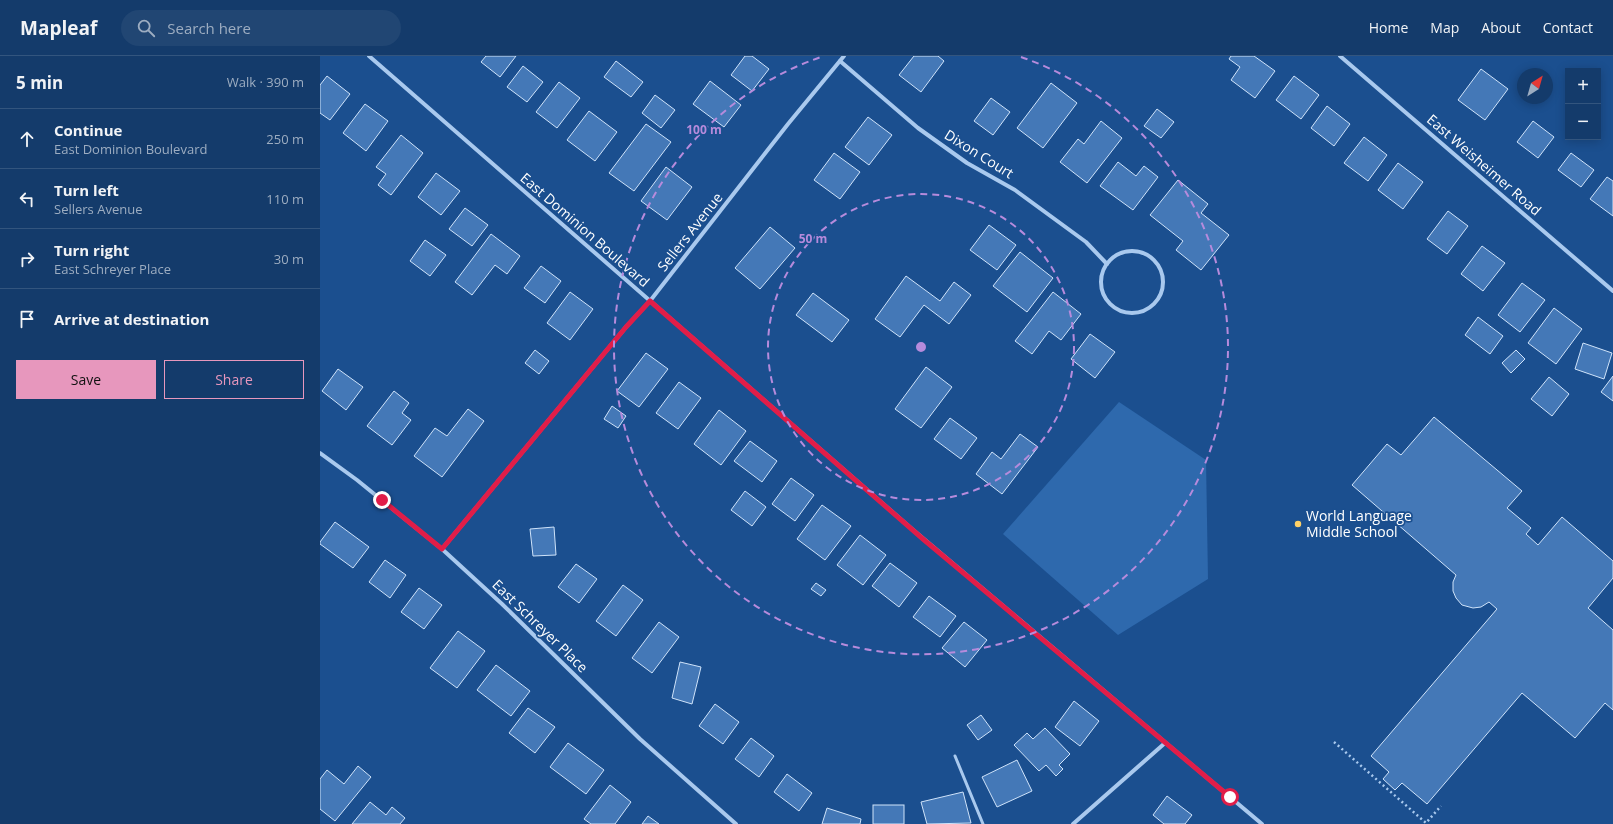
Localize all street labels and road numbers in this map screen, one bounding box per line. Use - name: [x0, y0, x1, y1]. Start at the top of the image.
- street label: East Weisheimer Road: [1423, 110, 1545, 219]
- street label: Dixon Court: [941, 125, 1017, 182]
- street label: East Dominion Boulevard: [517, 168, 654, 291]
- street label: Sellers Avenue: [653, 188, 726, 275]
- street label: East Schreyer Place: [488, 575, 592, 676]

